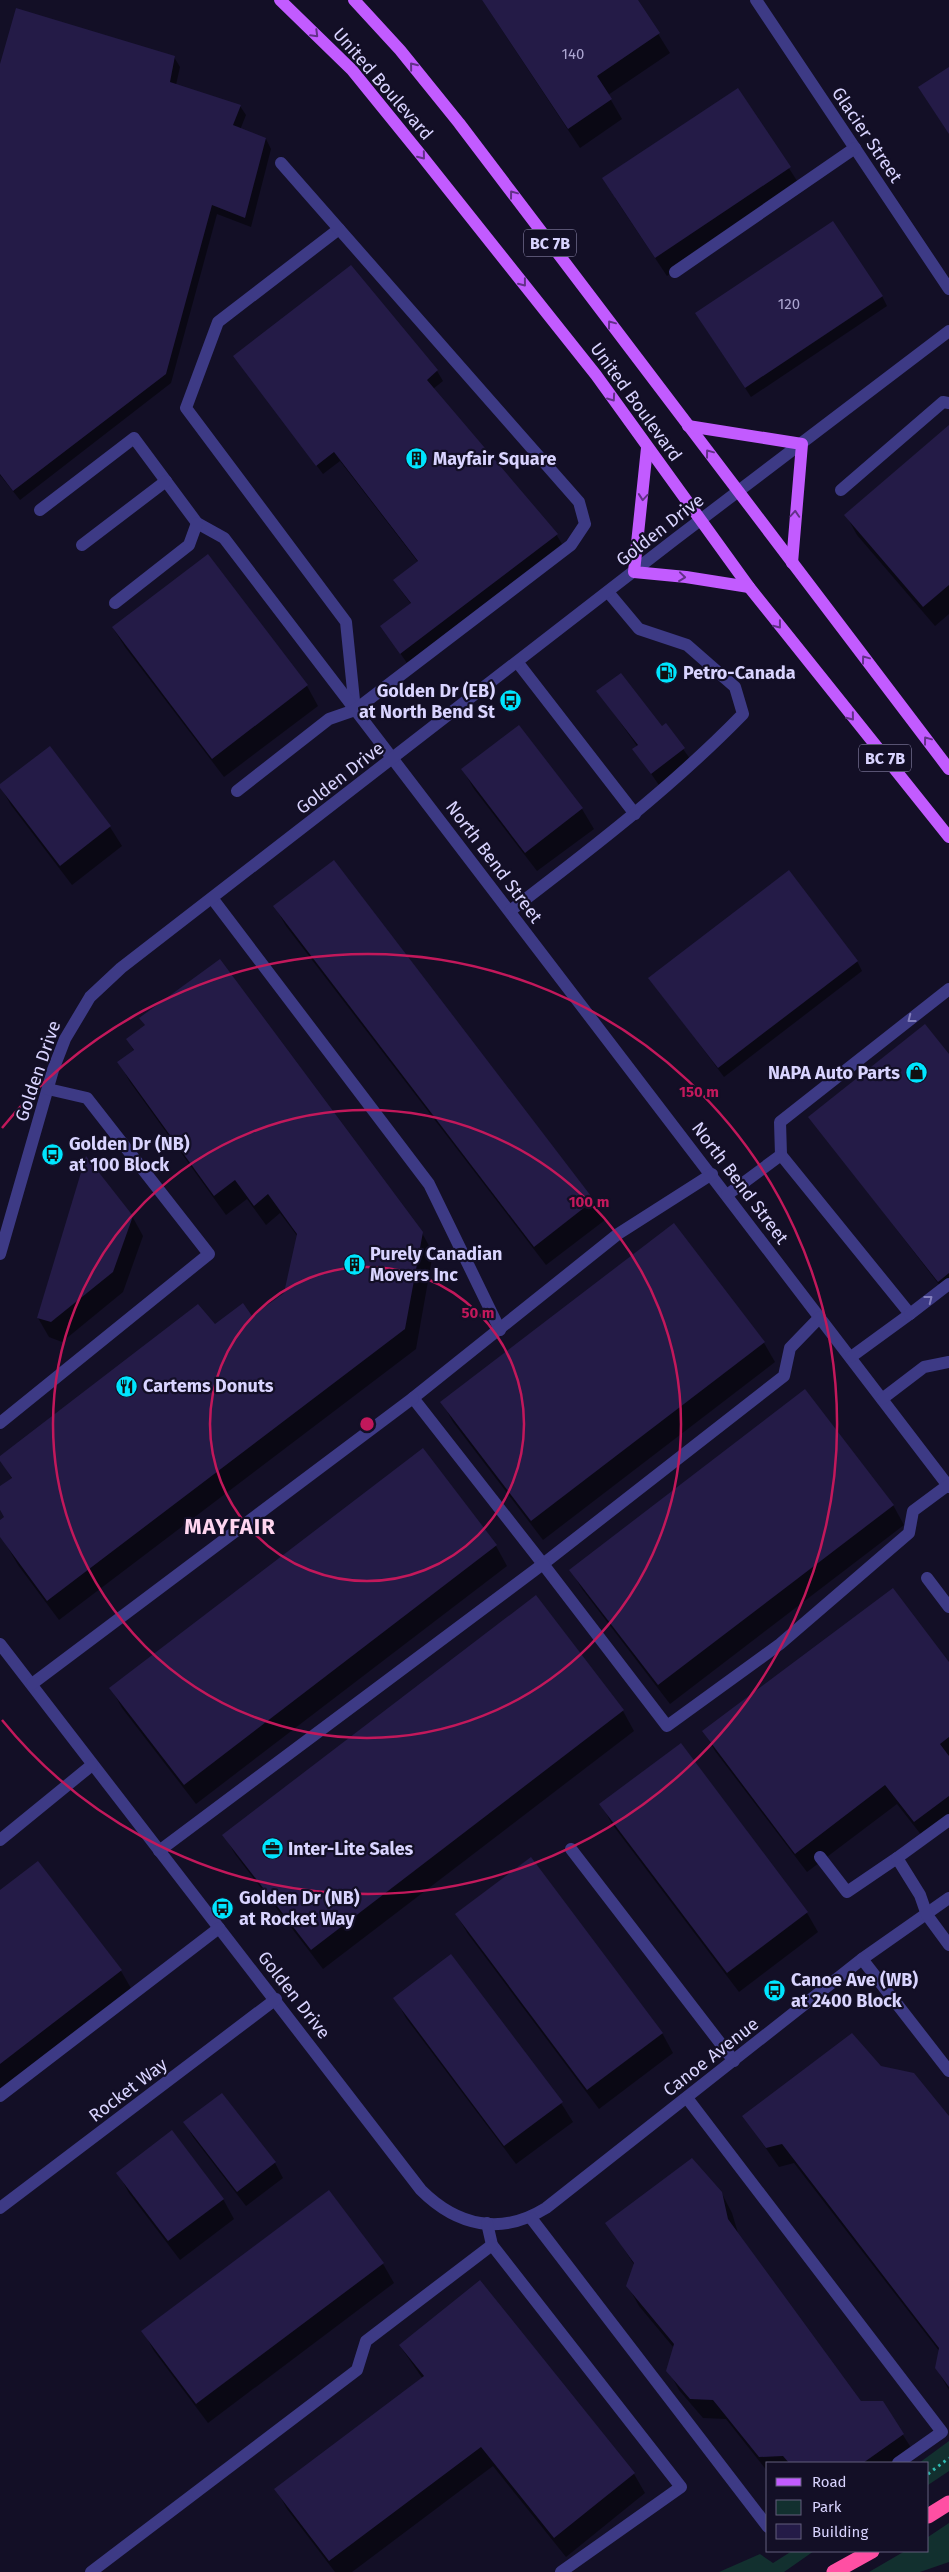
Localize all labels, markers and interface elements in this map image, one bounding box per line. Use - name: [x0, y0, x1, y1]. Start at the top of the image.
- street label: United Boulevard: [328, 23, 438, 145]
- one-way arrow: [310, 28, 319, 37]
- house number: 140: [562, 45, 584, 63]
- one-way arrow: [410, 62, 419, 71]
- street label: Glacier Street: [827, 83, 907, 187]
- one-way arrow: [416, 150, 425, 160]
- one-way arrow: [510, 190, 519, 200]
- road number: BC 7B: [524, 230, 576, 256]
- one-way arrow: [518, 277, 526, 286]
- house number: 120: [778, 295, 800, 313]
- one-way arrow: [608, 320, 617, 330]
- street label: United Boulevard: [586, 338, 686, 466]
- one-way arrow: [606, 393, 615, 402]
- building icon: Mayfair Square: [405, 447, 429, 471]
- place label: Mayfair Square: [433, 448, 556, 470]
- one-way arrow: [706, 450, 714, 459]
- street label: Golden Drive: [612, 489, 708, 571]
- one-way arrow: [637, 493, 648, 501]
- one-way arrow: [790, 510, 801, 518]
- one-way arrow: [679, 571, 687, 582]
- one-way arrow: [773, 620, 782, 629]
- one-way arrow: [862, 655, 871, 665]
- fuel station icon: Petro-Canada: [655, 661, 679, 685]
- place label: Petro-Canada: [683, 662, 796, 684]
- place label: Golden Dr (EB) at North Bend St: [359, 680, 496, 723]
- bus stop icon: Golden Dr (EB) at North Bend St: [499, 689, 523, 713]
- one-way arrow: [846, 711, 854, 720]
- street label: Golden Drive: [292, 737, 388, 819]
- one-way arrow: [925, 737, 933, 746]
- road number: BC 7B: [859, 744, 911, 771]
- street label: North Bend Street: [441, 797, 547, 928]
- one-way arrow: [907, 1013, 917, 1022]
- street label: Golden Drive: [10, 1018, 66, 1124]
- shop icon: NAPA Auto Parts: [904, 1061, 928, 1085]
- place label: NAPA Auto Parts: [768, 1062, 900, 1084]
- text: 150 m: [679, 1083, 719, 1101]
- street label: North Bend Street: [687, 1118, 793, 1249]
- place label: Golden Dr (NB) at 100 Block: [69, 1133, 190, 1176]
- bus stop icon: Golden Dr (NB) at 100 Block: [41, 1142, 65, 1166]
- text: 100 m: [569, 1193, 609, 1211]
- place label: Purely Canadian Movers Inc: [370, 1243, 502, 1286]
- building icon: Purely Canadian Movers Inc: [342, 1252, 366, 1276]
- one-way arrow: [923, 1297, 932, 1305]
- text: 50 m: [461, 1304, 495, 1322]
- restaurant icon: Cartems Donuts: [115, 1374, 139, 1398]
- place label: Cartems Donuts: [143, 1375, 274, 1397]
- centre of rings: [358, 1415, 376, 1433]
- district label: MAYFAIR: [184, 1513, 276, 1540]
- office icon: Inter-Lite Sales: [260, 1837, 284, 1861]
- place label: Inter-Lite Sales: [288, 1838, 414, 1860]
- place label: Golden Dr (NB) at Rocket Way: [239, 1887, 360, 1930]
- bus stop icon: Golden Dr (NB) at Rocket Way: [211, 1896, 235, 1920]
- street label: Golden Drive: [253, 1947, 335, 2043]
- place label: Canoe Ave (WB) at 2400 Block: [791, 1969, 918, 2012]
- bus stop icon: Canoe Ave (WB) at 2400 Block: [763, 1978, 787, 2002]
- street label: Canoe Avenue: [659, 2013, 763, 2101]
- street label: Rocket Way: [84, 2053, 172, 2127]
- legend: [766, 2462, 929, 2552]
- text: Road: [812, 2473, 847, 2491]
- text: Park: [812, 2498, 842, 2516]
- text: Building: [812, 2523, 868, 2541]

